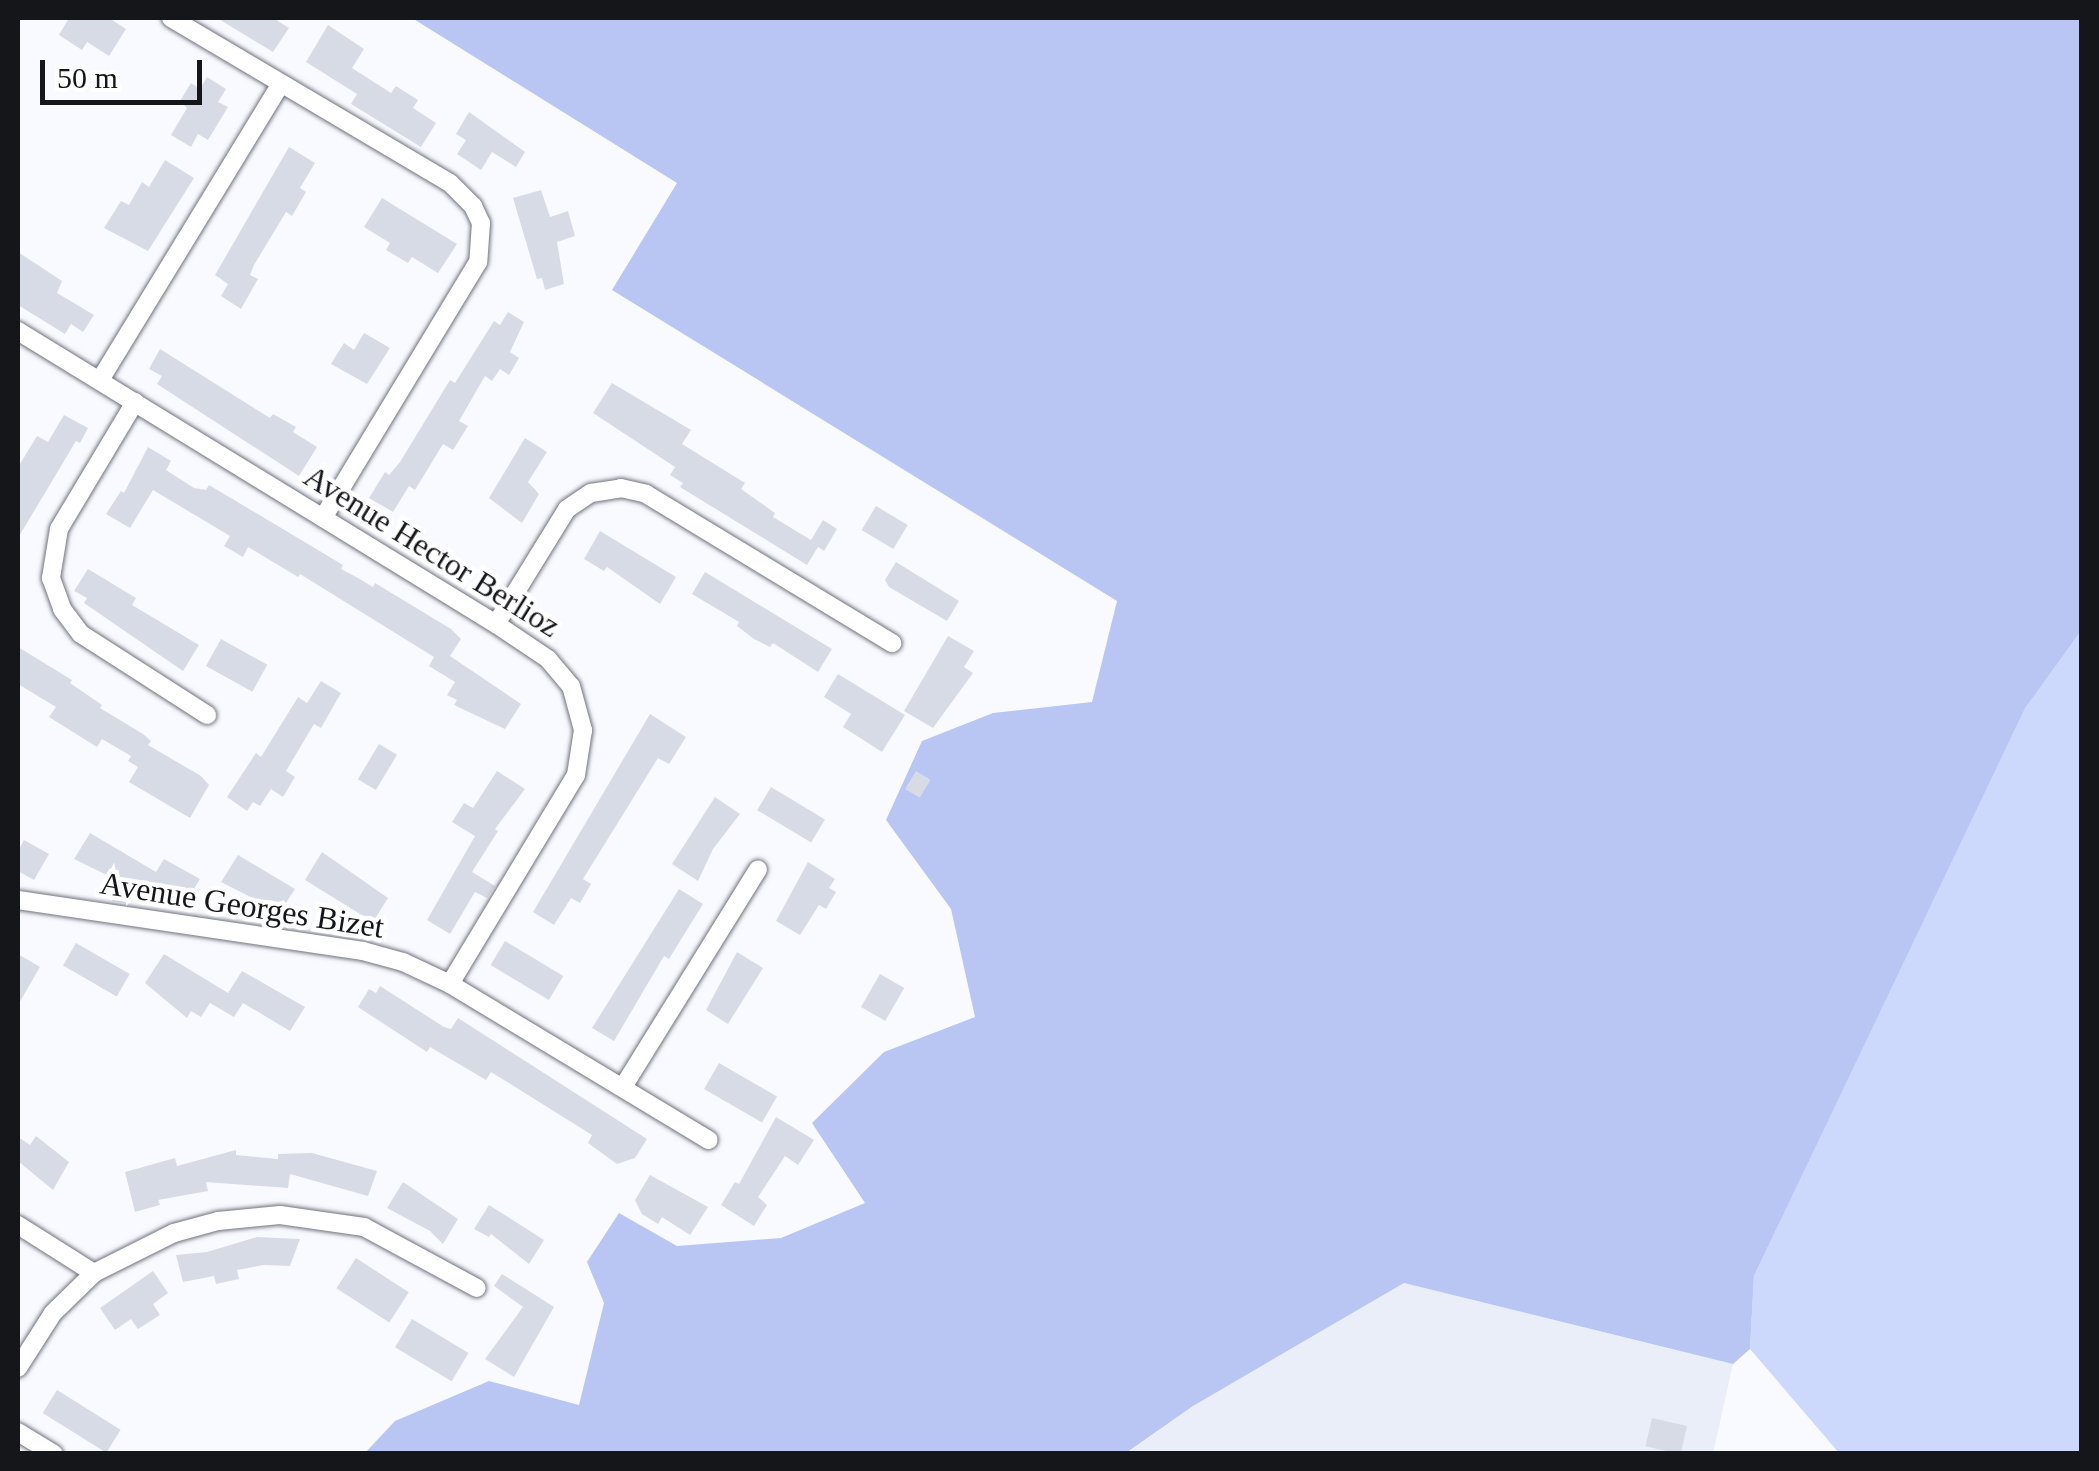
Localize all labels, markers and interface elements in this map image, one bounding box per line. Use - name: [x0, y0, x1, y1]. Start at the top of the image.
- scale bar: [45, 40, 208, 102]
- text: 50 m: [57, 61, 118, 94]
- street label: Avenue Hector Berlioz: [297, 457, 567, 645]
- street label: Avenue Georges Bizet: [97, 864, 387, 946]

